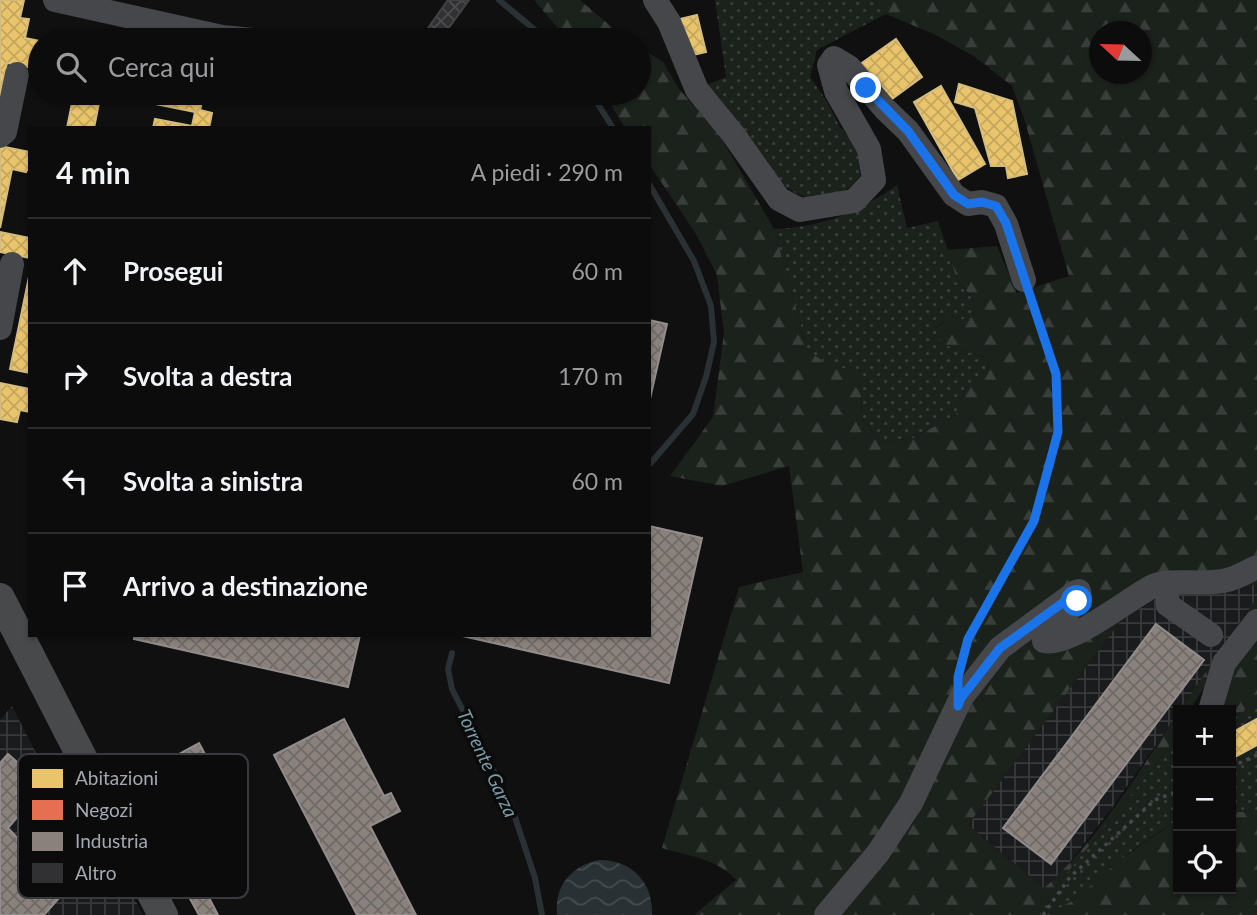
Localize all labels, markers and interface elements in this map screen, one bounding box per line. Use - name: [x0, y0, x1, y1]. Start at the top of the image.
- north arrow: [1089, 21, 1152, 84]
- search box: [28, 28, 651, 105]
- icon: search: [52, 48, 90, 86]
- text: Cerca qui: [108, 51, 215, 83]
- route end: [850, 72, 881, 103]
- text: 4 min: [56, 154, 130, 190]
- text: A piedi · 290 m: [471, 158, 623, 186]
- icon: ahead: [56, 252, 94, 290]
- text: Prosegui: [123, 255, 223, 287]
- text: 60 m: [572, 257, 623, 285]
- icon: right: [56, 357, 94, 395]
- text: Svolta a destra: [123, 360, 293, 392]
- text: 170 m: [558, 362, 623, 390]
- icon: left: [56, 462, 94, 500]
- text: Svolta a sinistra: [123, 465, 303, 497]
- text: 60 m: [572, 467, 623, 495]
- icon: arrive: [56, 567, 94, 605]
- text: Arrivo a destinazione: [123, 570, 368, 602]
- route start: [1061, 585, 1092, 616]
- water label: Torrente Garza: [453, 705, 523, 821]
- map controls: [1173, 705, 1236, 894]
- button: +: [1173, 705, 1236, 768]
- legend: [18, 754, 248, 898]
- text: Abitazioni: [75, 766, 158, 789]
- button: −: [1173, 768, 1236, 831]
- text: Negozi: [75, 798, 133, 821]
- text: Industria: [75, 829, 148, 852]
- button: locate: [1173, 831, 1236, 894]
- text: Altro: [75, 861, 116, 884]

